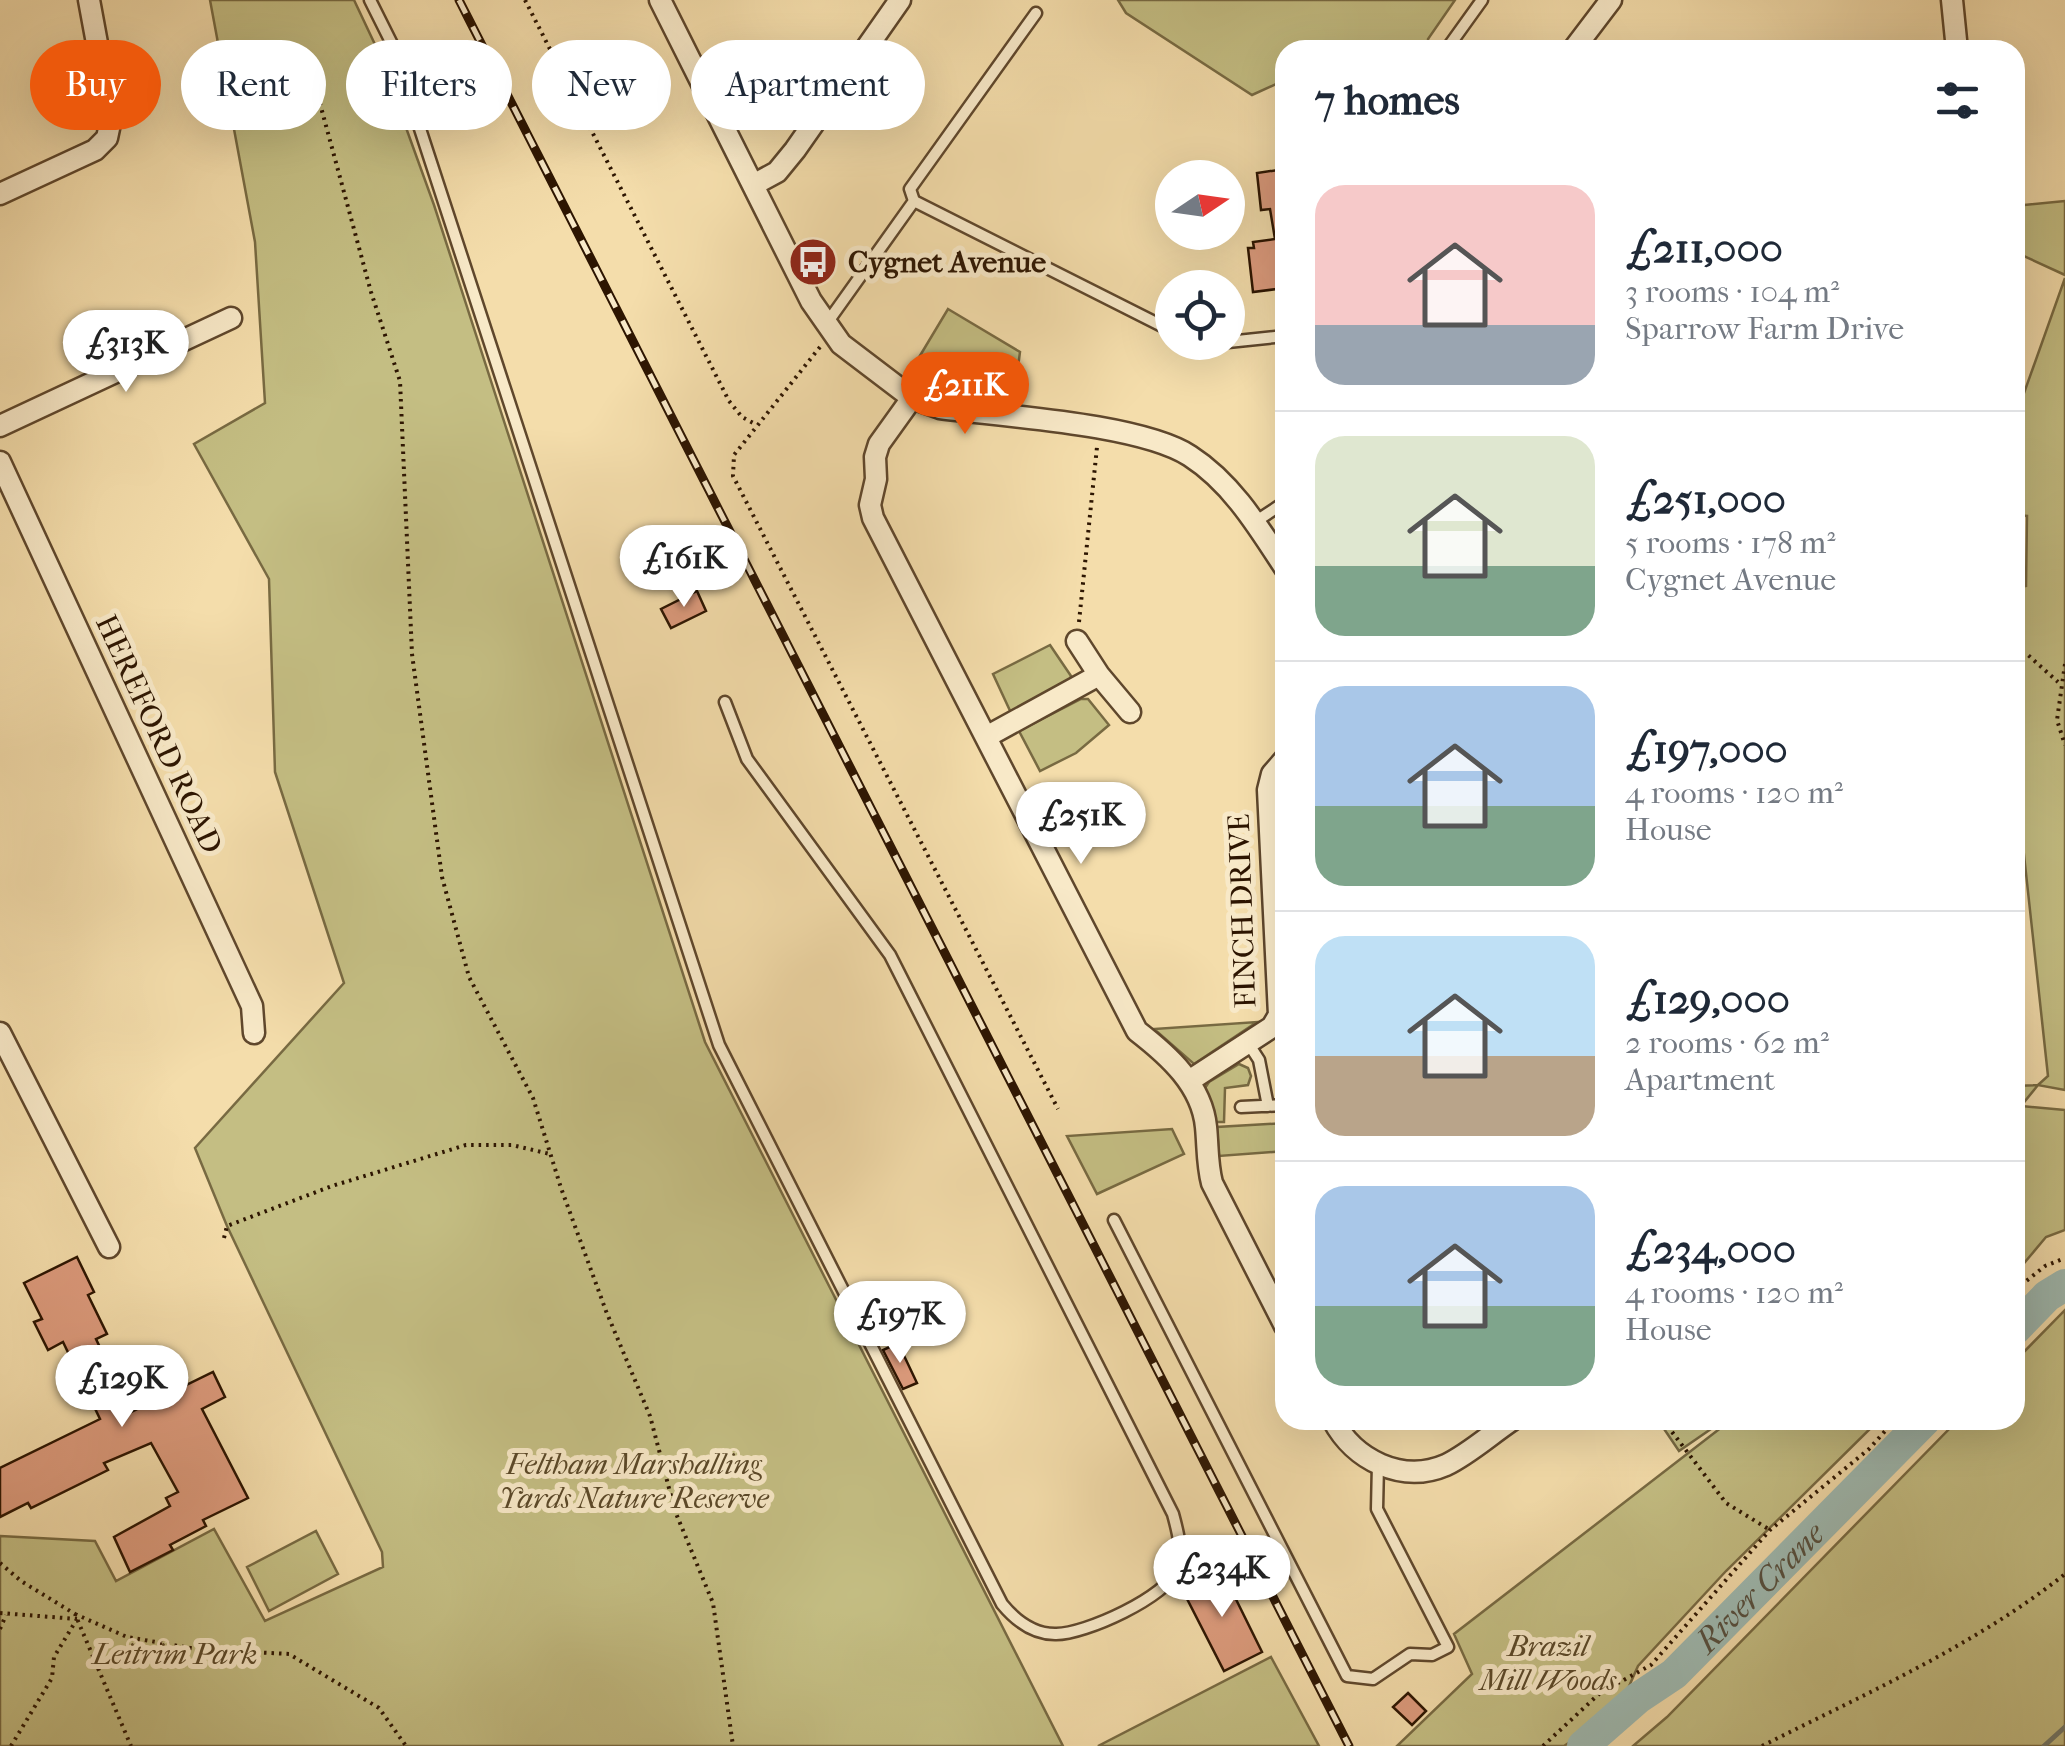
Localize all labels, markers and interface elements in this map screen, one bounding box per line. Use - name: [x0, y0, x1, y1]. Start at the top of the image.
- chip: Buy: [30, 40, 161, 130]
- chip: Rent: [181, 40, 326, 130]
- chip: Filters: [346, 40, 512, 130]
- chip: New: [532, 40, 671, 130]
- chip: Apartment: [691, 40, 925, 130]
- icon: filters: [1930, 73, 1985, 128]
- text: 7 homes: [1315, 76, 1460, 125]
- north arrow: [1155, 160, 1245, 250]
- map controls: [1155, 160, 1245, 360]
- text: £211,000: [1625, 224, 1783, 273]
- icon: home: [1395, 225, 1515, 345]
- bus stop icon: Cygnet Avenue: [787, 236, 839, 288]
- place label: Cygnet Avenue: [848, 245, 1046, 280]
- button: locate: [1155, 270, 1245, 360]
- text: 3 rooms · 104 m²: [1625, 273, 1839, 310]
- pin: £313K: [56, 310, 196, 395]
- text: Sparrow Farm Drive: [1625, 310, 1904, 347]
- text: £313K: [85, 324, 167, 361]
- pin: £211K: [895, 352, 1035, 437]
- text: £211K: [923, 366, 1007, 403]
- text: £251,000: [1625, 475, 1786, 524]
- icon: home: [1395, 476, 1515, 596]
- text: 5 rooms · 178 m²: [1625, 524, 1835, 561]
- pin: £161K: [614, 525, 754, 610]
- text: £161K: [642, 539, 726, 576]
- text: Cygnet Avenue: [1625, 561, 1836, 598]
- street label: HEREFORD ROAD: [88, 609, 229, 859]
- text: £197,000: [1625, 725, 1788, 774]
- icon: home: [1395, 726, 1515, 846]
- text: 4 rooms · 120 m²: [1625, 774, 1843, 811]
- pin: £251K: [1011, 782, 1151, 867]
- text: £251K: [1038, 796, 1124, 833]
- text: House: [1625, 811, 1712, 848]
- street label: FINCH DRIVE: [1222, 813, 1263, 1009]
- text: £129,000: [1625, 975, 1790, 1024]
- icon: home: [1395, 976, 1515, 1096]
- text: 2 rooms · 62 m²: [1625, 1024, 1829, 1061]
- text: Apartment: [1625, 1061, 1775, 1098]
- text: £234,000: [1625, 1225, 1796, 1274]
- icon: home: [1395, 1226, 1515, 1346]
- text: 4 rooms · 120 m²: [1625, 1274, 1843, 1311]
- pin: £197K: [830, 1281, 970, 1366]
- text: £197K: [856, 1295, 944, 1332]
- text: House: [1625, 1311, 1712, 1348]
- pin: £129K: [52, 1345, 192, 1430]
- text: £129K: [77, 1359, 167, 1396]
- park label: Feltham Marshalling Yards Nature Reserve: [499, 1447, 770, 1516]
- water label: River Crane: [1687, 1515, 1832, 1661]
- pin: £234K: [1152, 1535, 1292, 1620]
- text: £234K: [1175, 1549, 1269, 1586]
- park label: Brazil Mill Woods: [1478, 1629, 1617, 1698]
- park label: Leitrim Park: [91, 1637, 257, 1672]

